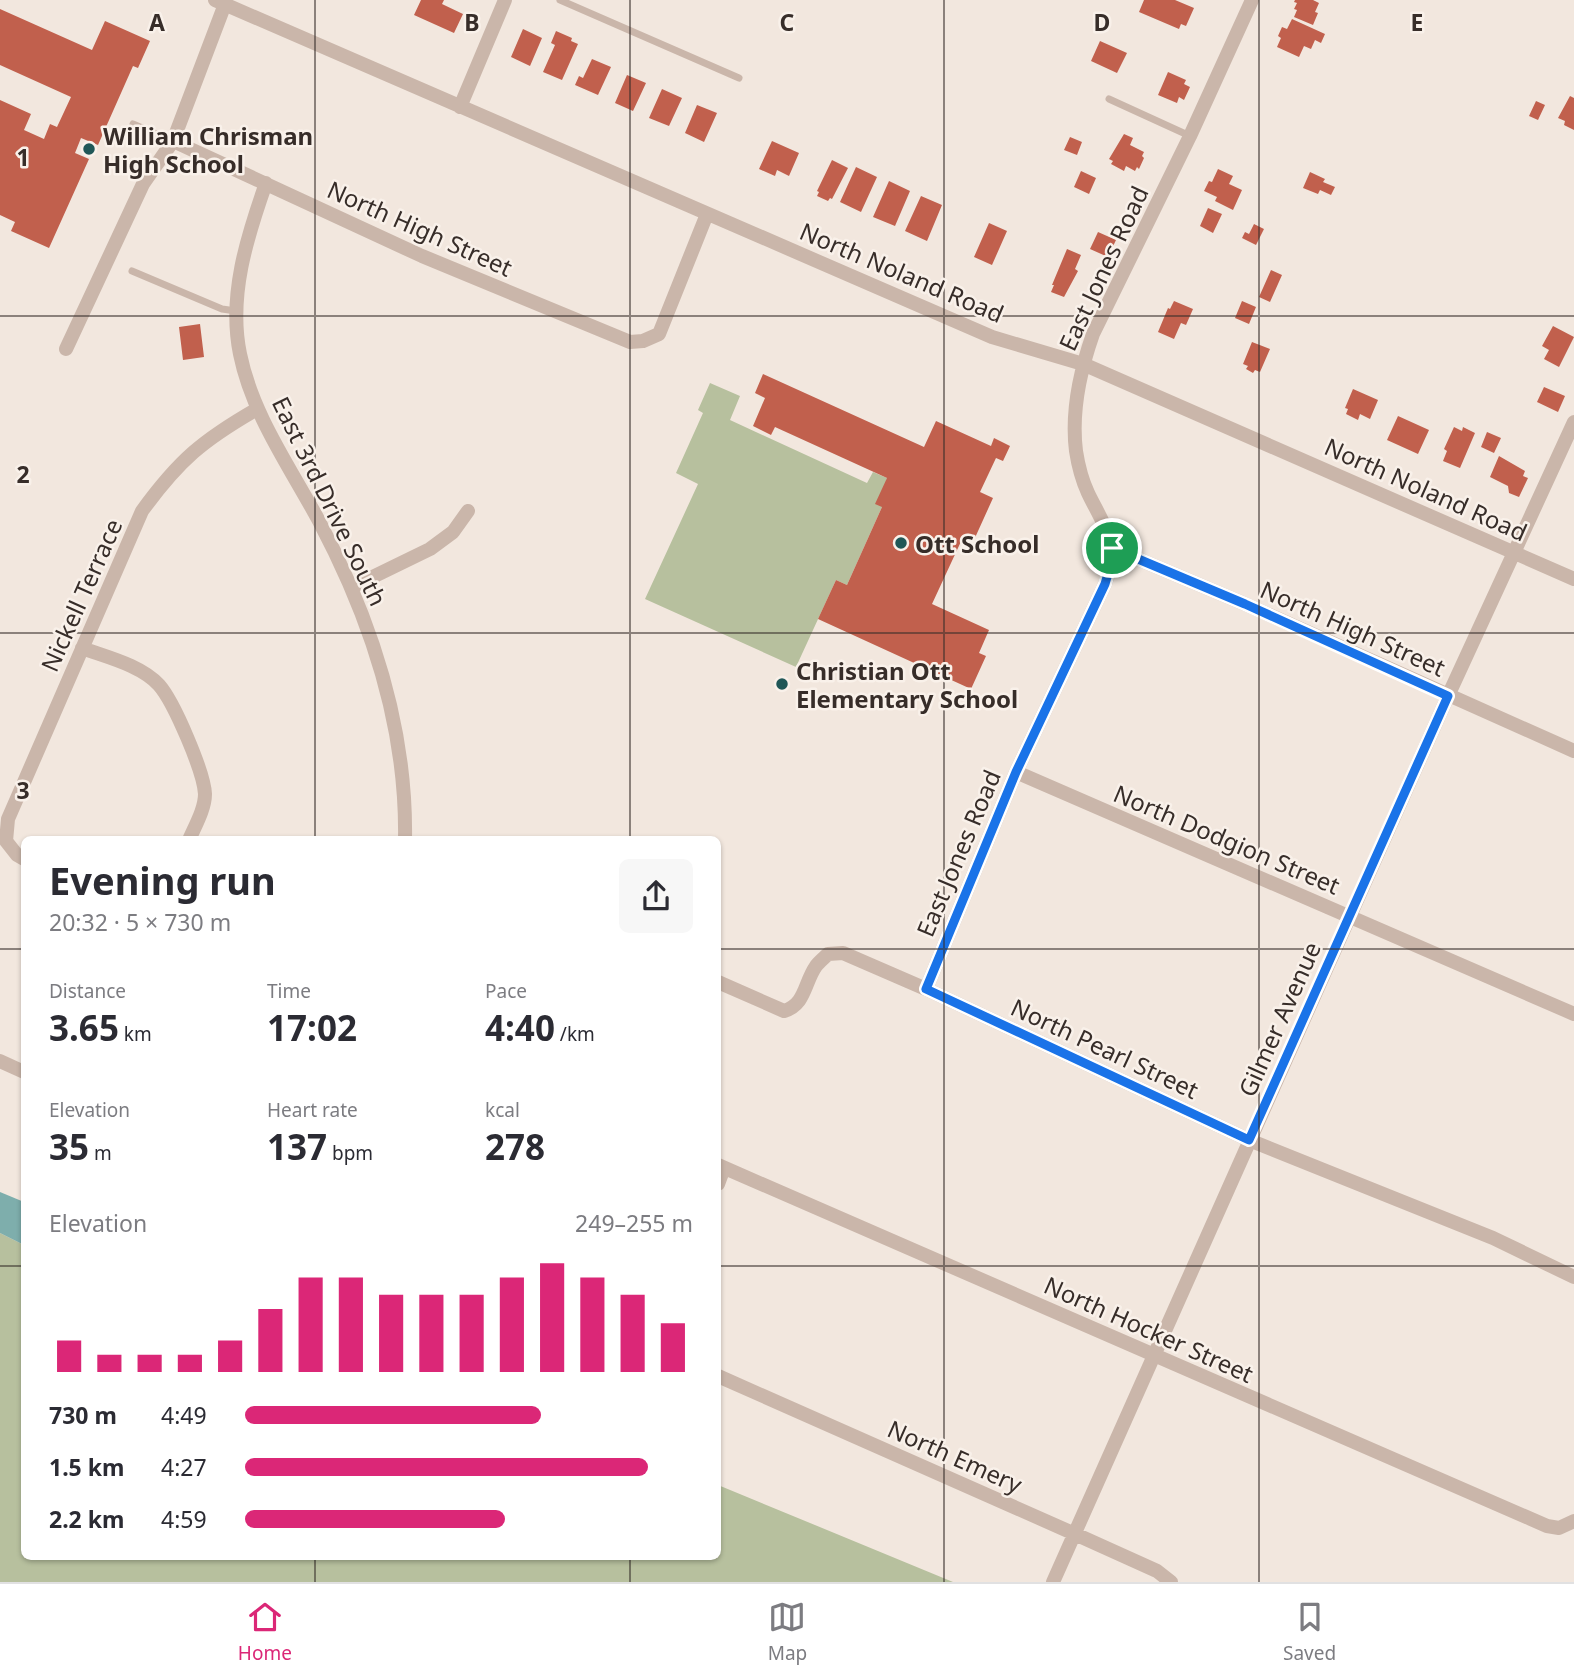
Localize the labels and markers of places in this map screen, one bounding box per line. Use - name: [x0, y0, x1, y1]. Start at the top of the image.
- place label: William Chrisman High School: [103, 119, 313, 180]
- marker: William Chrisman High School: [81, 141, 97, 157]
- pin: [1082, 518, 1142, 578]
- place label: Ott School: [915, 527, 1039, 560]
- marker: Ott School: [893, 535, 909, 551]
- place label: Christian Ott Elementary School: [796, 654, 1018, 715]
- marker: Christian Ott Elementary School: [774, 676, 790, 692]

